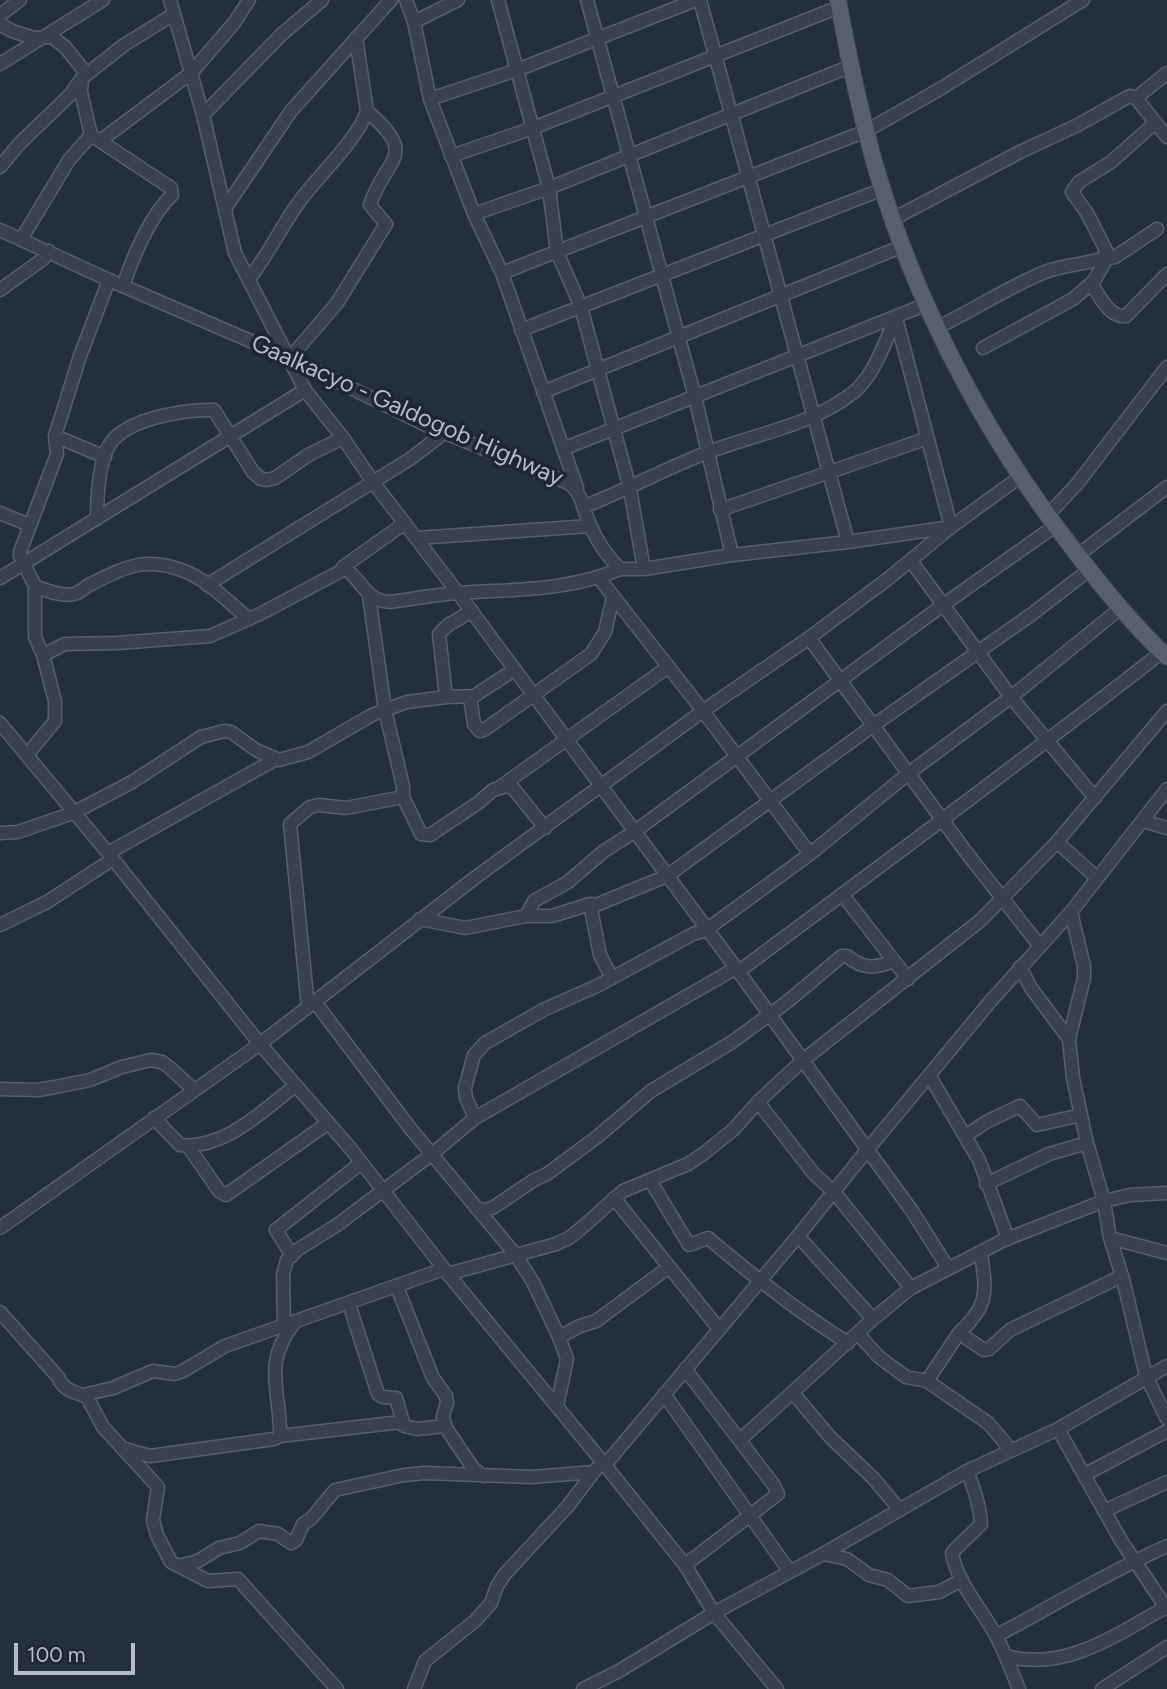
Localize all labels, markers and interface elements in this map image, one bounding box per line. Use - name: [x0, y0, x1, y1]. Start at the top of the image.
- street label: Gaalkacyo - Galdogob Highway: [247, 329, 567, 493]
- scale bar: [18, 1630, 138, 1674]
- text: 100 m: [27, 1642, 86, 1667]

